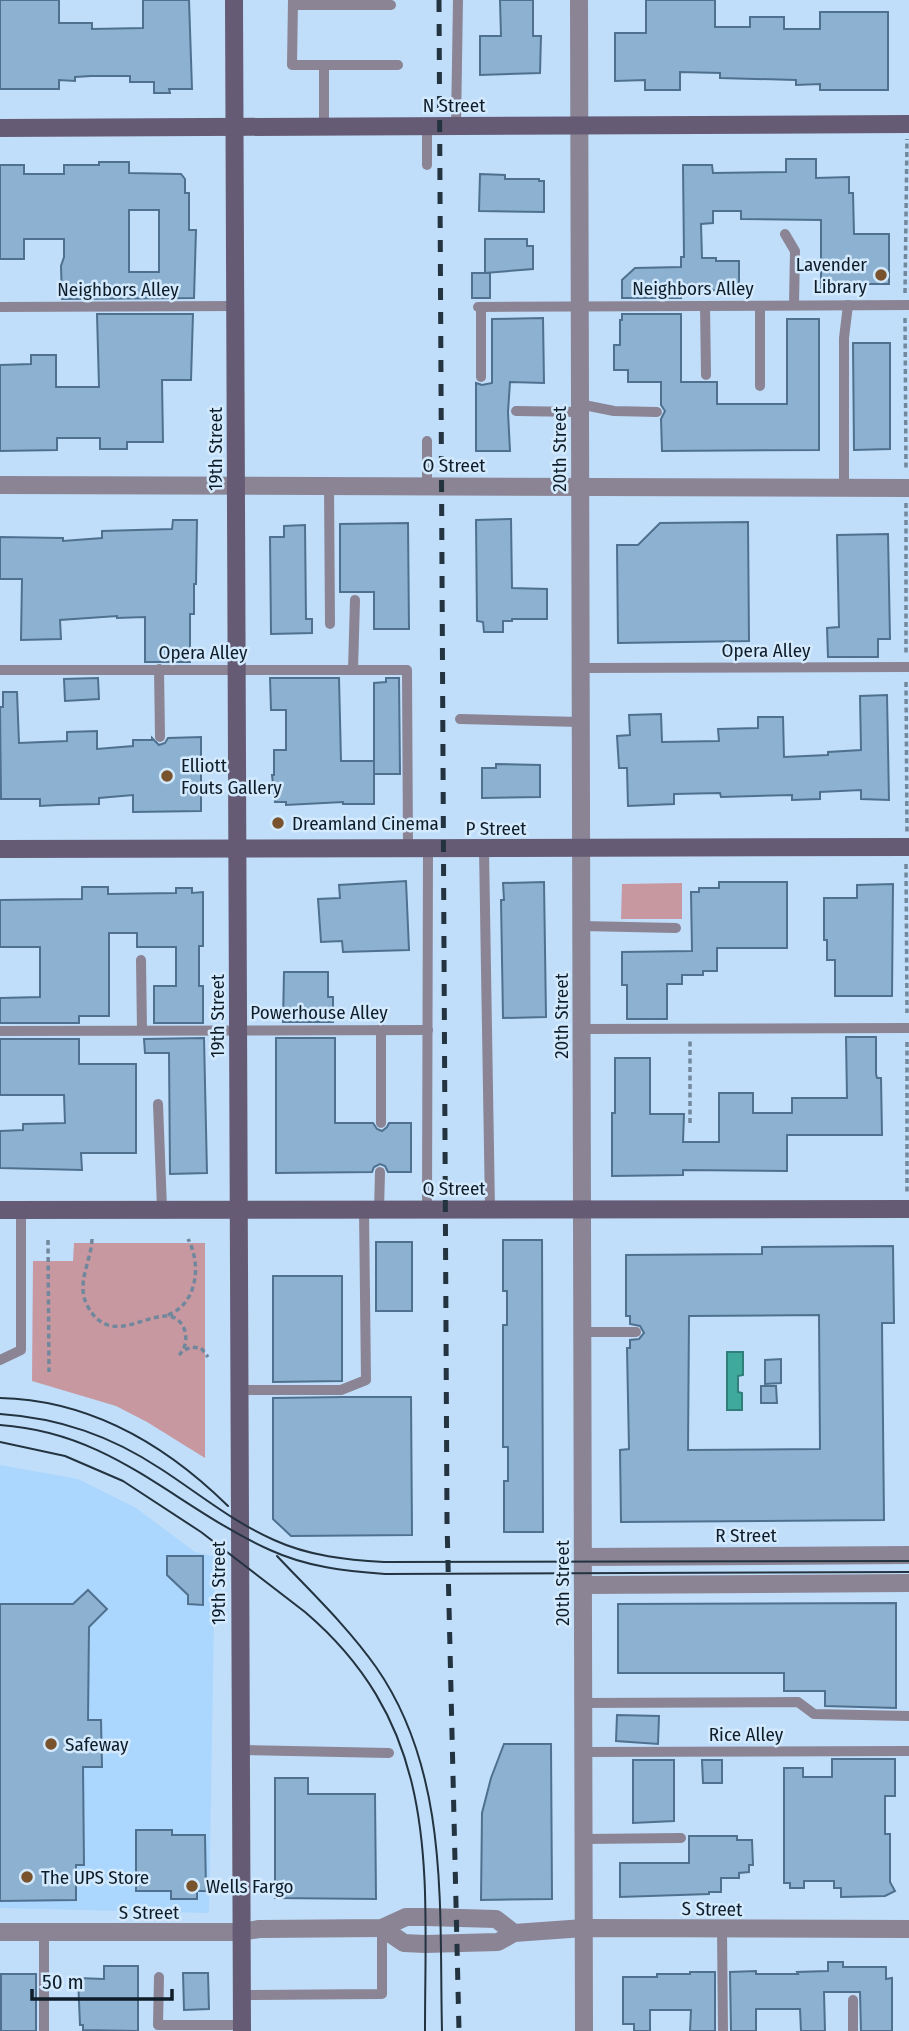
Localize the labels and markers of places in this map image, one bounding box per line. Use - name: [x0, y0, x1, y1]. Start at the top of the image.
- place label: Lavender Library: [796, 253, 868, 298]
- marker: Lavender Library: [873, 267, 889, 283]
- place label: Elliott Fouts Gallery: [181, 754, 282, 799]
- marker: Elliott Fouts Gallery: [159, 768, 175, 784]
- place label: Dreamland Cinema: [292, 812, 439, 835]
- marker: Dreamland Cinema: [270, 815, 286, 831]
- place label: Safeway: [65, 1733, 129, 1756]
- marker: Safeway: [43, 1736, 59, 1752]
- place label: The UPS Store: [41, 1866, 149, 1889]
- marker: The UPS Store: [19, 1869, 35, 1885]
- place label: Wells Fargo: [206, 1875, 294, 1898]
- marker: Wells Fargo: [184, 1878, 200, 1894]

